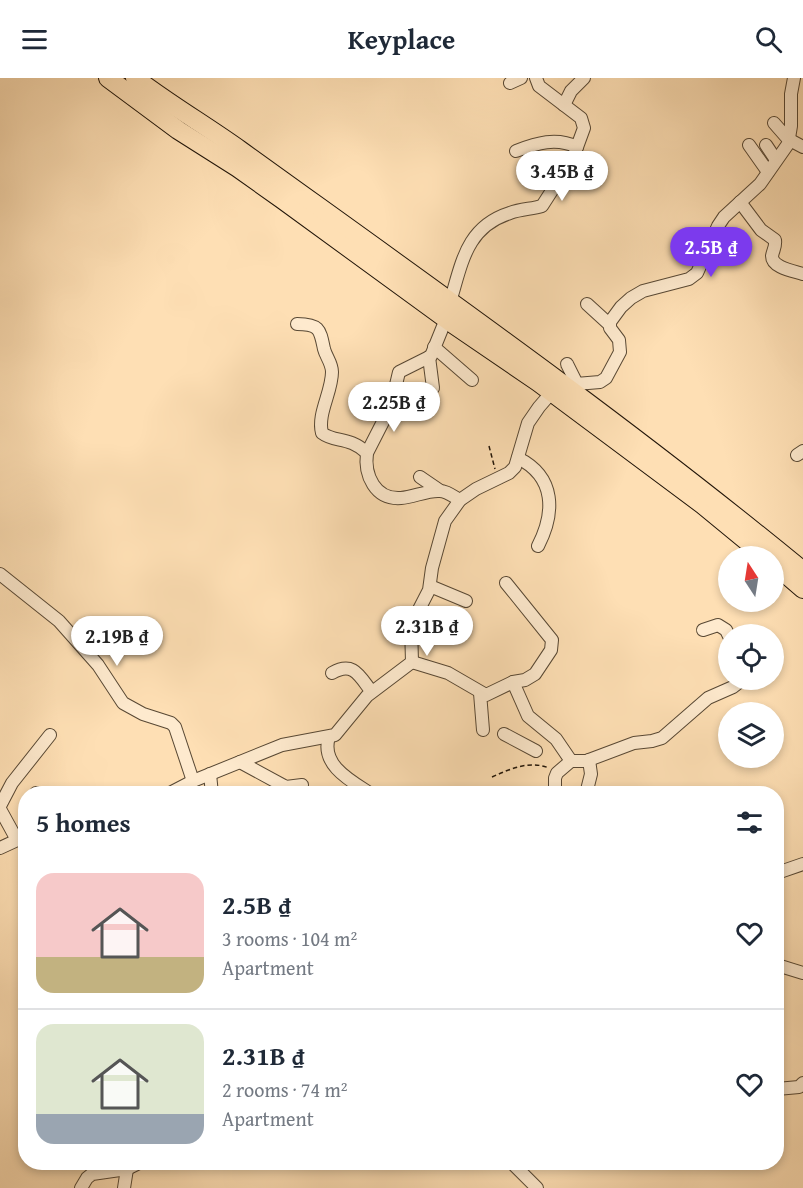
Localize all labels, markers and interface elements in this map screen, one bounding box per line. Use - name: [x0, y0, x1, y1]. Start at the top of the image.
- text: Keyplace: [348, 19, 455, 59]
- icon: menu: [18, 23, 51, 56]
- icon: search: [752, 23, 785, 56]
- pin: 3.45B ₫: [507, 151, 617, 202]
- text: 3.45B ₫: [530, 156, 594, 185]
- pin: 2.5B ₫: [662, 227, 760, 278]
- text: 2.5B ₫: [684, 232, 738, 261]
- pin: 2.25B ₫: [339, 382, 449, 433]
- text: 2.25B ₫: [362, 387, 426, 416]
- north arrow: [718, 546, 784, 612]
- map controls: [718, 546, 784, 768]
- pin: 2.31B ₫: [372, 606, 482, 657]
- text: 2.31B ₫: [395, 611, 459, 640]
- pin: 2.19B ₫: [62, 616, 172, 667]
- text: 2.19B ₫: [85, 621, 149, 650]
- button: locate: [718, 624, 784, 690]
- button: layers: [718, 702, 784, 768]
- text: 5 homes: [36, 803, 131, 842]
- icon: filters: [733, 806, 766, 839]
- text: 2.5B ₫: [222, 885, 292, 924]
- icon: home: [84, 897, 156, 969]
- icon: heart: [733, 917, 766, 950]
- text: 3 rooms · 104 m²: [222, 924, 357, 953]
- text: Apartment: [222, 953, 314, 982]
- text: 2.31B ₫: [222, 1036, 305, 1075]
- icon: home: [84, 1048, 156, 1120]
- icon: heart: [733, 1068, 766, 1101]
- text: 2 rooms · 74 m²: [222, 1075, 348, 1104]
- text: Apartment: [222, 1104, 314, 1133]

